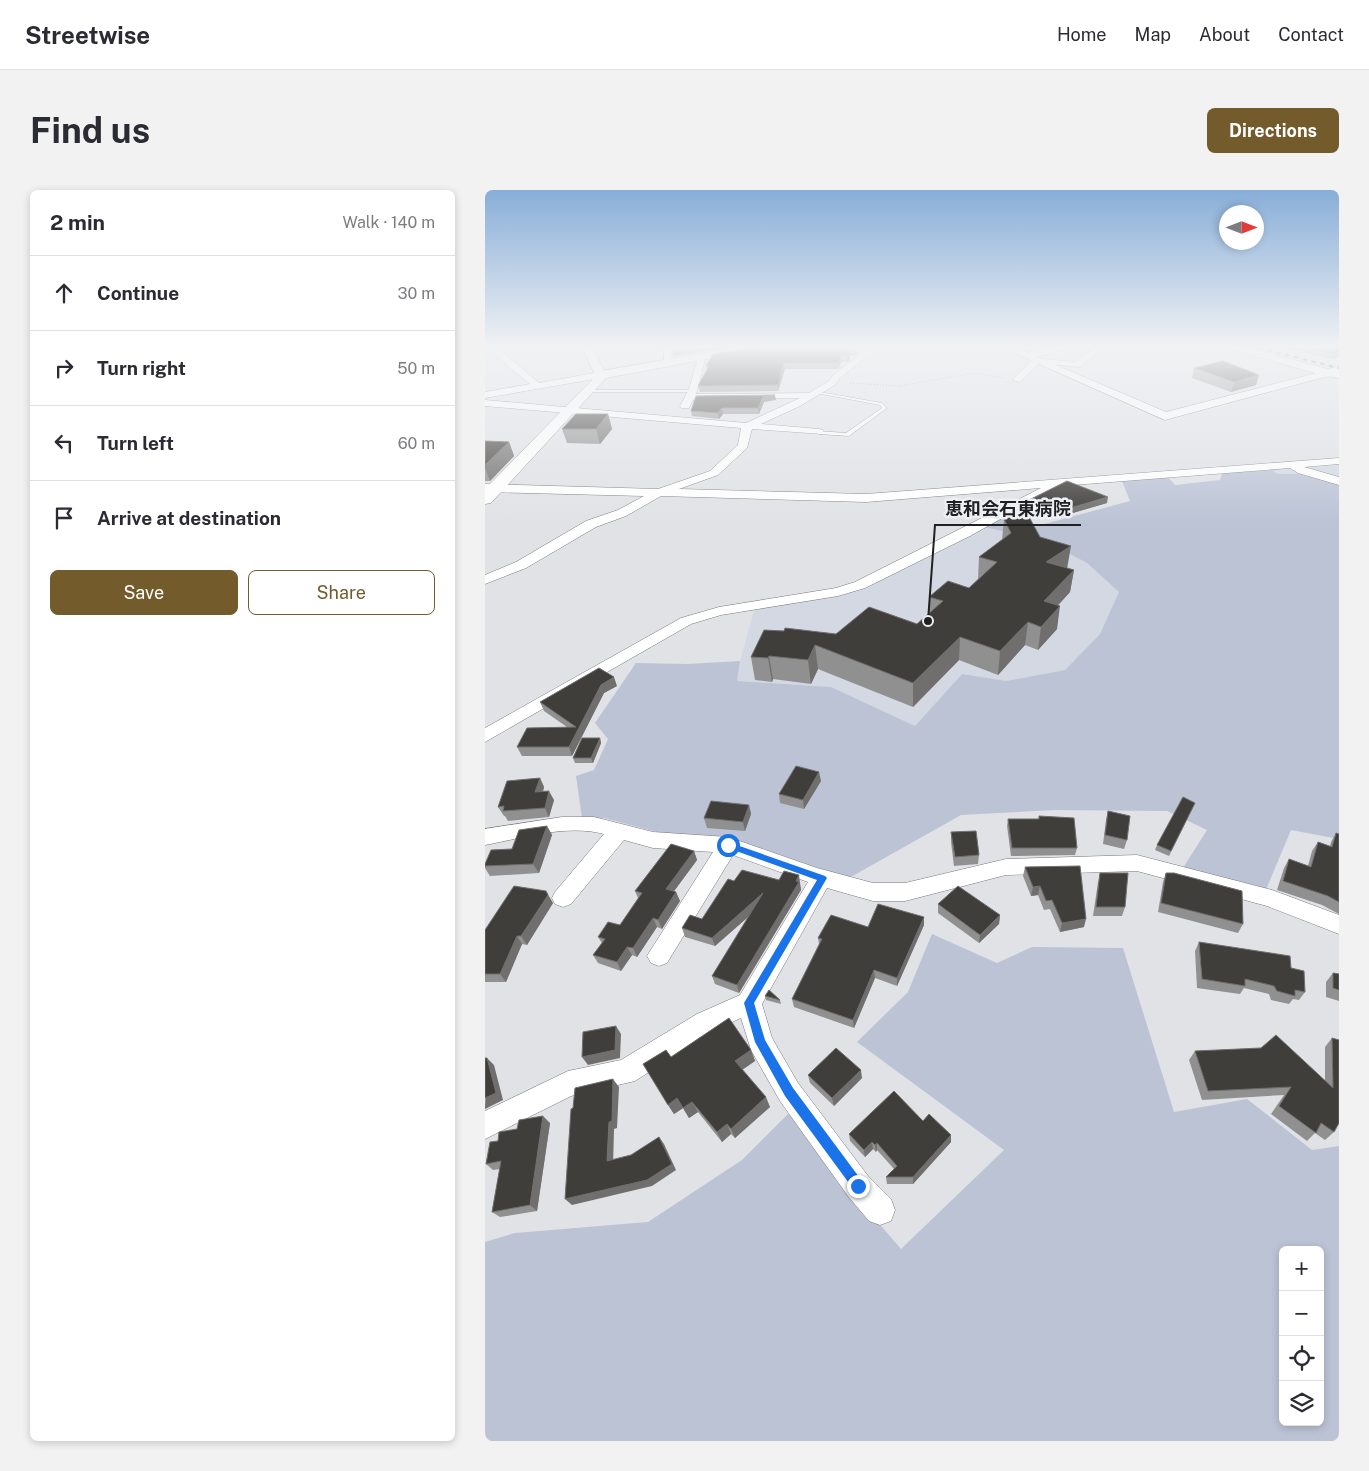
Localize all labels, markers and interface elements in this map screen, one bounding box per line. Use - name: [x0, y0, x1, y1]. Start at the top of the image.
- text: Streetwise: [25, 21, 150, 49]
- text: Home: [1057, 24, 1107, 45]
- text: Map: [1135, 24, 1171, 45]
- text: About: [1199, 24, 1250, 45]
- text: Contact: [1278, 24, 1344, 45]
- button: Directions: [1207, 108, 1339, 153]
- text: Find us: [30, 110, 150, 151]
- north arrow: [1219, 205, 1264, 250]
- text: 2 min: [50, 210, 105, 235]
- text: Walk · 140 m: [342, 213, 435, 232]
- icon: ahead: [50, 279, 78, 307]
- text: Continue: [97, 282, 179, 304]
- text: 30 m: [398, 284, 435, 303]
- icon: right: [50, 354, 78, 382]
- text: Turn right: [97, 357, 186, 379]
- text: 50 m: [397, 359, 435, 378]
- icon: left: [50, 429, 78, 457]
- text: Turn left: [97, 432, 174, 454]
- text: 60 m: [398, 434, 435, 453]
- callout: 恵和会石東病院: [935, 492, 1081, 525]
- text: 恵和会石東病院: [945, 498, 1071, 519]
- icon: arrive: [50, 504, 78, 532]
- text: Arrive at destination: [97, 507, 281, 529]
- button: Save: [50, 570, 238, 615]
- button: Share: [248, 570, 435, 615]
- route start: [717, 834, 740, 857]
- route end: [847, 1175, 870, 1198]
- map controls: [1279, 1246, 1324, 1426]
- button: +: [1279, 1246, 1324, 1291]
- button: −: [1279, 1291, 1324, 1336]
- button: locate: [1279, 1336, 1324, 1381]
- button: layers: [1279, 1381, 1324, 1426]

